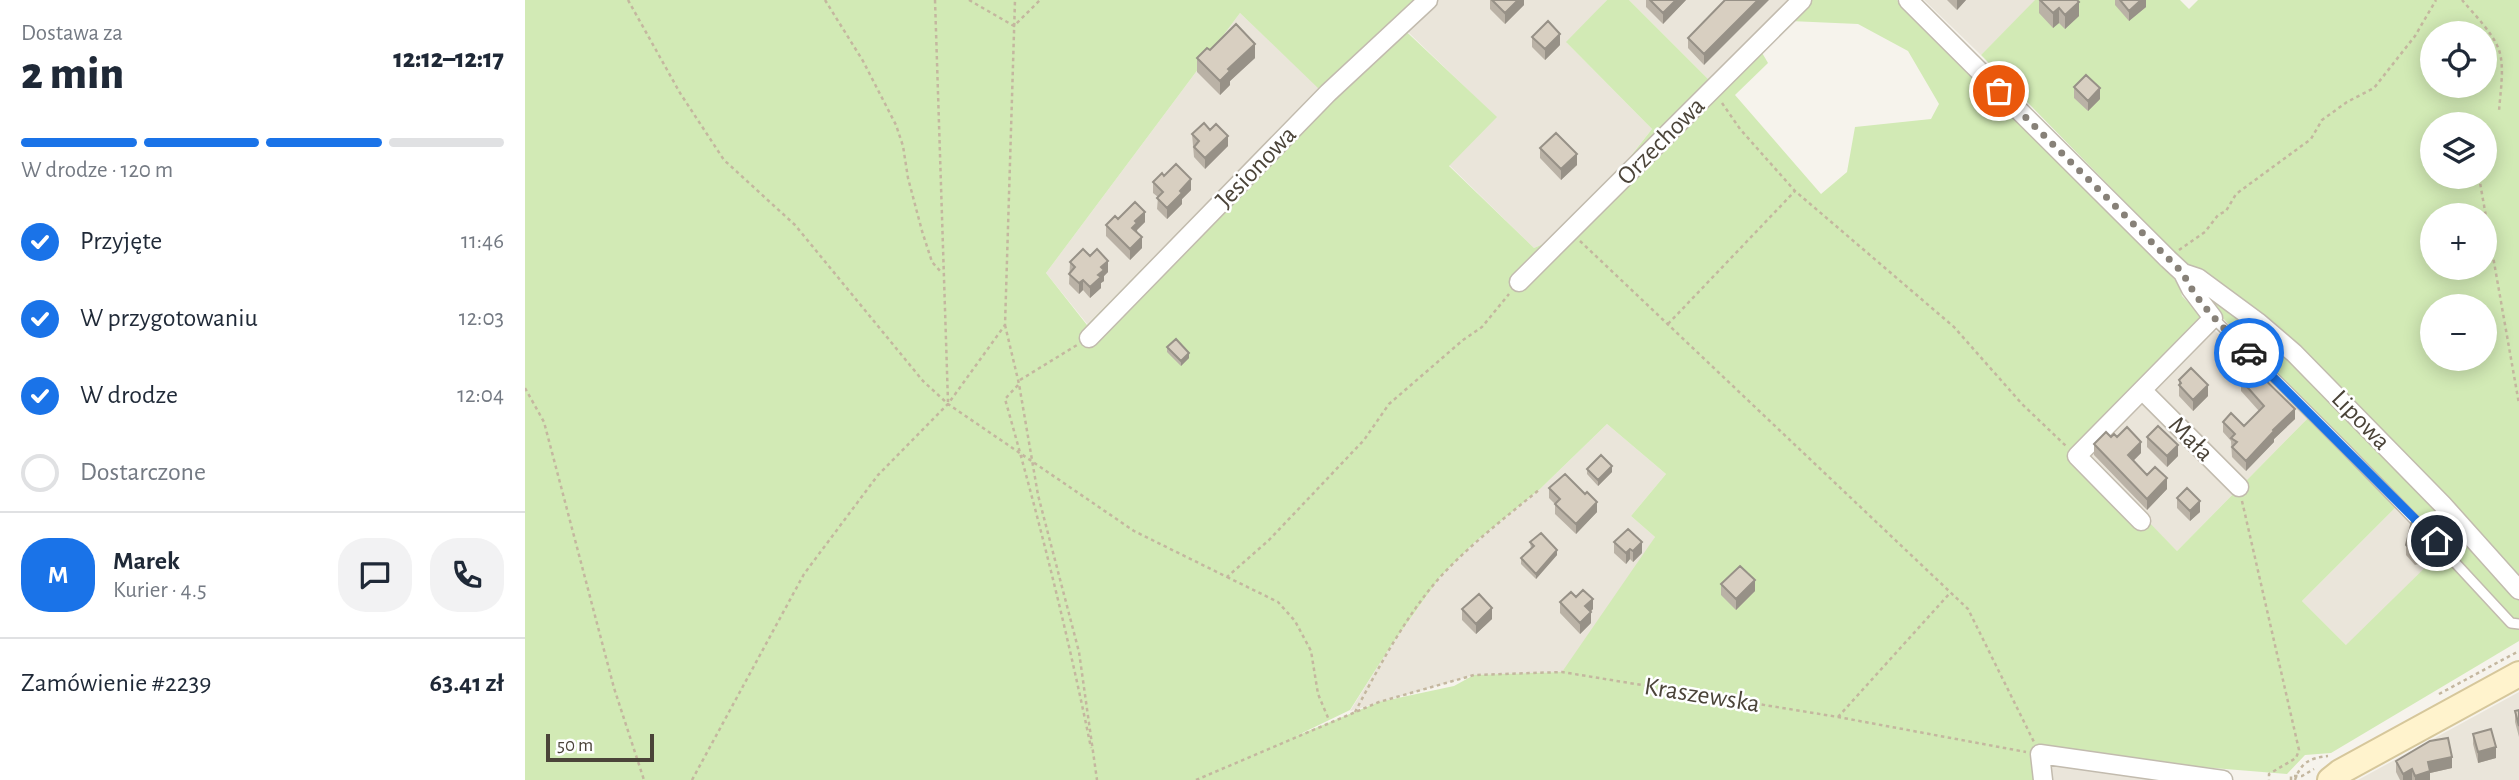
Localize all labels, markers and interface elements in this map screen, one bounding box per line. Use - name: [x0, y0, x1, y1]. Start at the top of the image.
- map controls: [2420, 21, 2497, 371]
- button: locate: [2420, 21, 2497, 98]
- text: Dostawa za: [21, 22, 123, 45]
- text: 12:12–12:17: [393, 46, 504, 72]
- text: 2 min: [21, 51, 124, 97]
- pin: [1969, 61, 2029, 121]
- icon: bag: [1980, 72, 2018, 110]
- street label: Orzechowa: [1612, 92, 1710, 190]
- button: layers: [2420, 112, 2497, 189]
- street label: Jesionowa: [1211, 121, 1301, 213]
- text: W drodze · 120 m: [21, 159, 173, 182]
- button: +: [2420, 203, 2497, 280]
- icon: check: [21, 223, 59, 261]
- text: Przyjęte: [80, 228, 162, 254]
- text: 11:46: [461, 230, 504, 253]
- button: −: [2420, 294, 2497, 371]
- icon: check: [21, 300, 59, 338]
- text: W przygotowaniu: [80, 305, 258, 331]
- text: 12:03: [459, 307, 504, 330]
- courier: [2214, 318, 2284, 388]
- icon: car: [2230, 334, 2268, 372]
- icon: check: [21, 377, 59, 415]
- text: W drodze: [80, 382, 178, 408]
- text: 12:04: [457, 384, 504, 407]
- street label: Lipowa: [2327, 385, 2395, 455]
- street label: Mała: [2164, 412, 2218, 466]
- text: Dostarczone: [80, 459, 206, 485]
- pin: [2407, 511, 2467, 571]
- icon: home: [2418, 522, 2456, 560]
- button: chat: [338, 538, 412, 612]
- button: phone: [430, 538, 504, 612]
- text: Marek: [113, 548, 180, 574]
- text: M: [48, 562, 68, 588]
- text: Kurier · 4.5: [113, 579, 207, 602]
- text: Zamówienie #2239: [21, 670, 211, 696]
- text: 63.41 zł: [429, 670, 504, 696]
- street label: Kraszewska: [1642, 673, 1762, 717]
- scale bar: [546, 731, 655, 763]
- text: 50 m: [557, 736, 593, 755]

